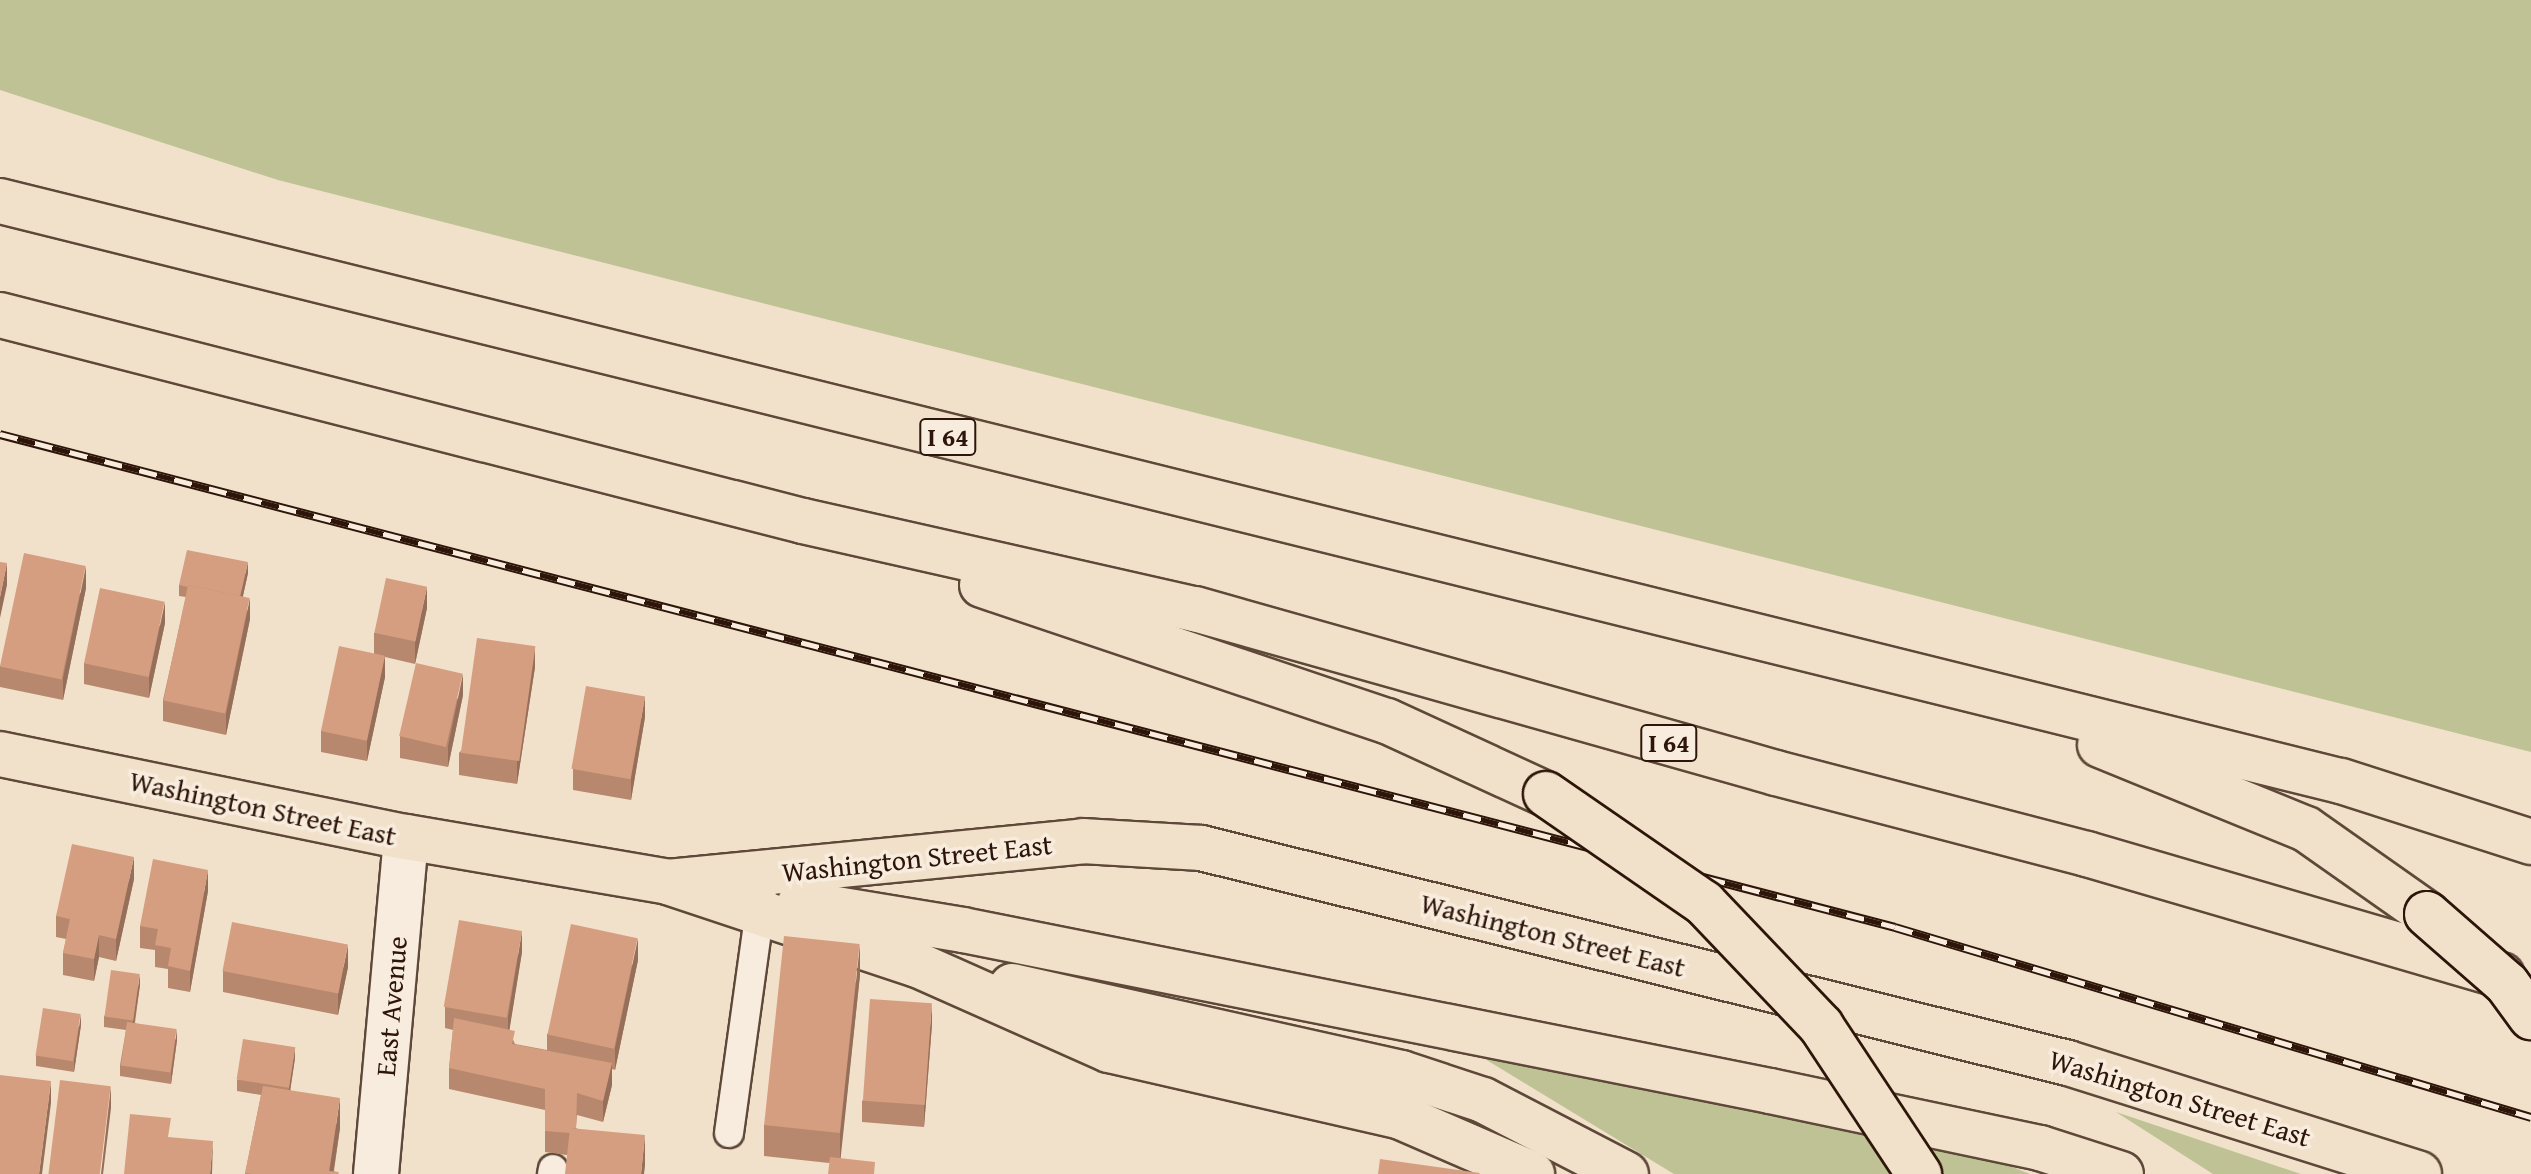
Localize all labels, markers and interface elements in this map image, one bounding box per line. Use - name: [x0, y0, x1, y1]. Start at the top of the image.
- road number: I 64: [918, 415, 978, 459]
- road number: I 64: [1639, 721, 1699, 765]
- street label: Washington Street East: [127, 763, 399, 853]
- street label: Washington Street East: [780, 827, 1054, 889]
- street label: Washington Street East: [1417, 886, 1689, 984]
- street label: East Avenue: [368, 935, 414, 1077]
- street label: Washington Street East: [2045, 1042, 2315, 1154]

